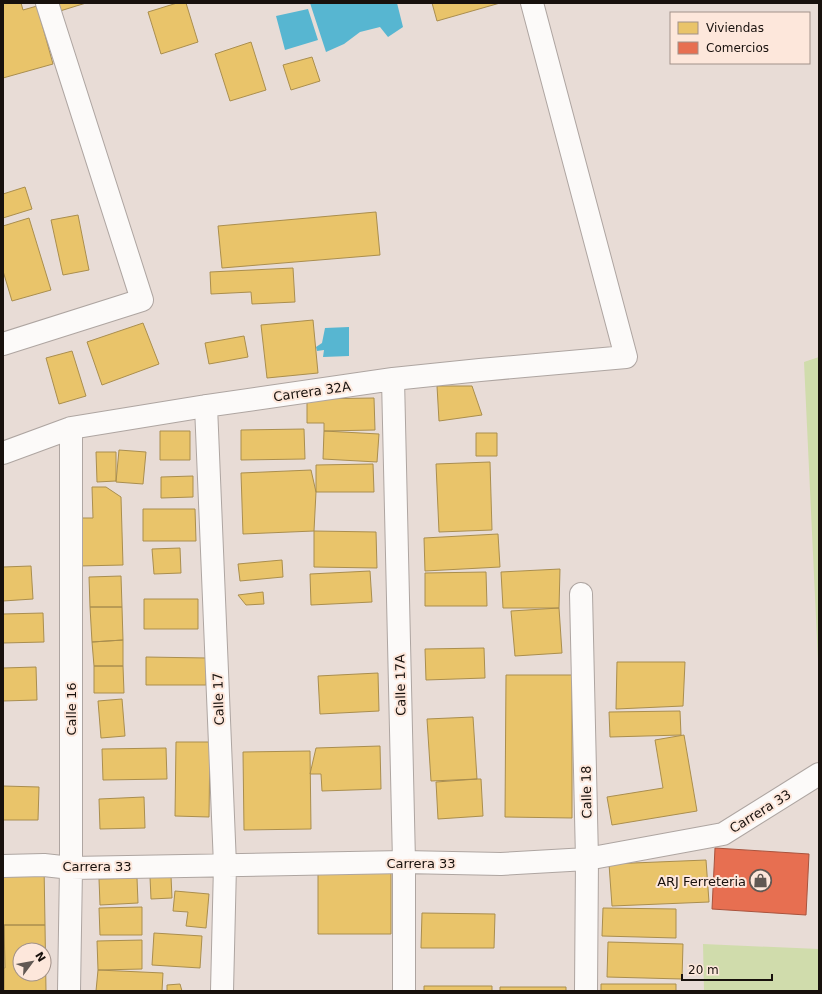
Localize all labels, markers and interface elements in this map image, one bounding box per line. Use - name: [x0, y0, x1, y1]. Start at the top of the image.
- legend: [670, 12, 810, 64]
- text: Viviendas: [706, 21, 764, 35]
- text: Comercios: [706, 41, 769, 55]
- street label: Carrera 32A: [272, 379, 352, 404]
- street label: Calle 17A: [392, 654, 409, 716]
- street label: Calle 17: [210, 672, 227, 726]
- street label: Calle 16: [64, 683, 79, 735]
- street label: Calle 18: [579, 765, 594, 819]
- street label: Carrera 33: [727, 787, 794, 836]
- street label: Carrera 33: [386, 856, 456, 871]
- street label: Carrera 33: [62, 859, 132, 874]
- shop icon: ARJ Ferreteria: [748, 868, 774, 894]
- place label: ARJ Ferreteria: [657, 874, 746, 889]
- north arrow: [12, 942, 52, 982]
- text: N: [32, 950, 48, 964]
- scale bar: [682, 956, 772, 982]
- text: 20 m: [688, 963, 719, 977]

